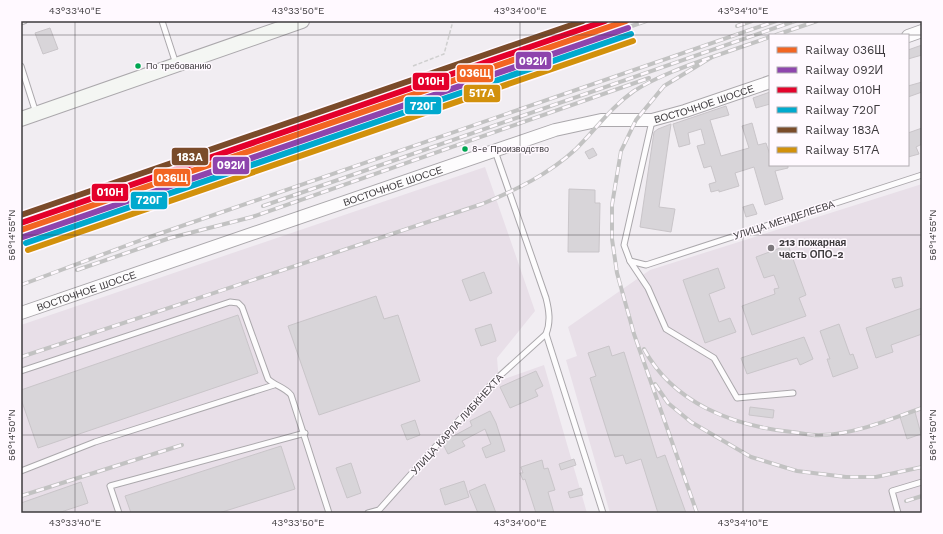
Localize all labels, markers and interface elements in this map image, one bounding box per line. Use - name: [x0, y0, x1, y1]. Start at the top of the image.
- text: 43°33'40"E: [49, 5, 101, 16]
- text: 43°33'50"E: [272, 5, 325, 16]
- text: 43°34'00"E: [493, 5, 547, 16]
- text: 43°34'10"E: [718, 5, 768, 16]
- legend: [769, 34, 909, 166]
- text: Railway 036Щ: [805, 43, 886, 57]
- line badge: 092И: [515, 51, 552, 70]
- text: 092И: [519, 55, 547, 68]
- marker: По требованию: [133, 61, 143, 71]
- place label: По требованию: [146, 61, 211, 71]
- text: Railway 092И: [805, 63, 883, 77]
- line badge: 036Щ: [456, 64, 494, 83]
- text: 036Щ: [459, 67, 492, 80]
- line badge: 010Н: [412, 72, 450, 91]
- text: 010Н: [418, 75, 444, 88]
- street label: ВОСТОЧНОЕ ШОССЕ: [653, 82, 756, 125]
- text: Railway 010Н: [805, 83, 881, 97]
- line badge: 517А: [463, 84, 501, 103]
- text: 517А: [469, 87, 495, 100]
- line badge: 720Г: [404, 96, 442, 115]
- text: 720Г: [410, 100, 437, 113]
- text: Railway 720Г: [805, 103, 880, 117]
- text: Railway 183А: [805, 123, 879, 137]
- text: Railway 517А: [805, 143, 879, 157]
- marker: 8-е Производство: [460, 144, 470, 154]
- place label: 8-е Производство: [472, 144, 549, 154]
- line badge: 183А: [171, 147, 209, 166]
- text: 183А: [177, 151, 203, 164]
- line badge: 092И: [212, 156, 250, 175]
- text: 092И: [217, 159, 245, 172]
- street label: ВОСТОЧНОЕ ШОССЕ: [342, 163, 444, 208]
- line badge: 036Щ: [153, 168, 191, 187]
- text: 036Щ: [156, 172, 189, 185]
- line badge: 010Н: [91, 183, 129, 202]
- text: 010Н: [97, 186, 123, 199]
- line badge: 720Г: [130, 191, 168, 210]
- text: 720Г: [136, 194, 163, 207]
- street label: УЛИЦА МЕНДЕЛЕЕВА: [732, 198, 836, 242]
- text: 56°14'55"N: [6, 209, 17, 261]
- text: 56°14'55"N: [927, 209, 938, 261]
- place label: 213 пожарная часть ОПО-2: [779, 237, 847, 260]
- marker: 213 пожарная часть ОПО-2: [766, 243, 776, 253]
- street label: ВОСТОЧНОЕ ШОССЕ: [35, 268, 138, 313]
- street label: УЛИЦА КАРЛА ЛИБКНЕХТА: [409, 371, 505, 477]
- text: 56°14'50"N: [6, 409, 17, 461]
- text: 56°14'50"N: [927, 409, 938, 461]
- text: 43°33'40"E: [49, 517, 101, 528]
- text: 43°33'50"E: [272, 517, 325, 528]
- text: 43°34'00"E: [493, 517, 547, 528]
- text: 43°34'10"E: [718, 517, 768, 528]

